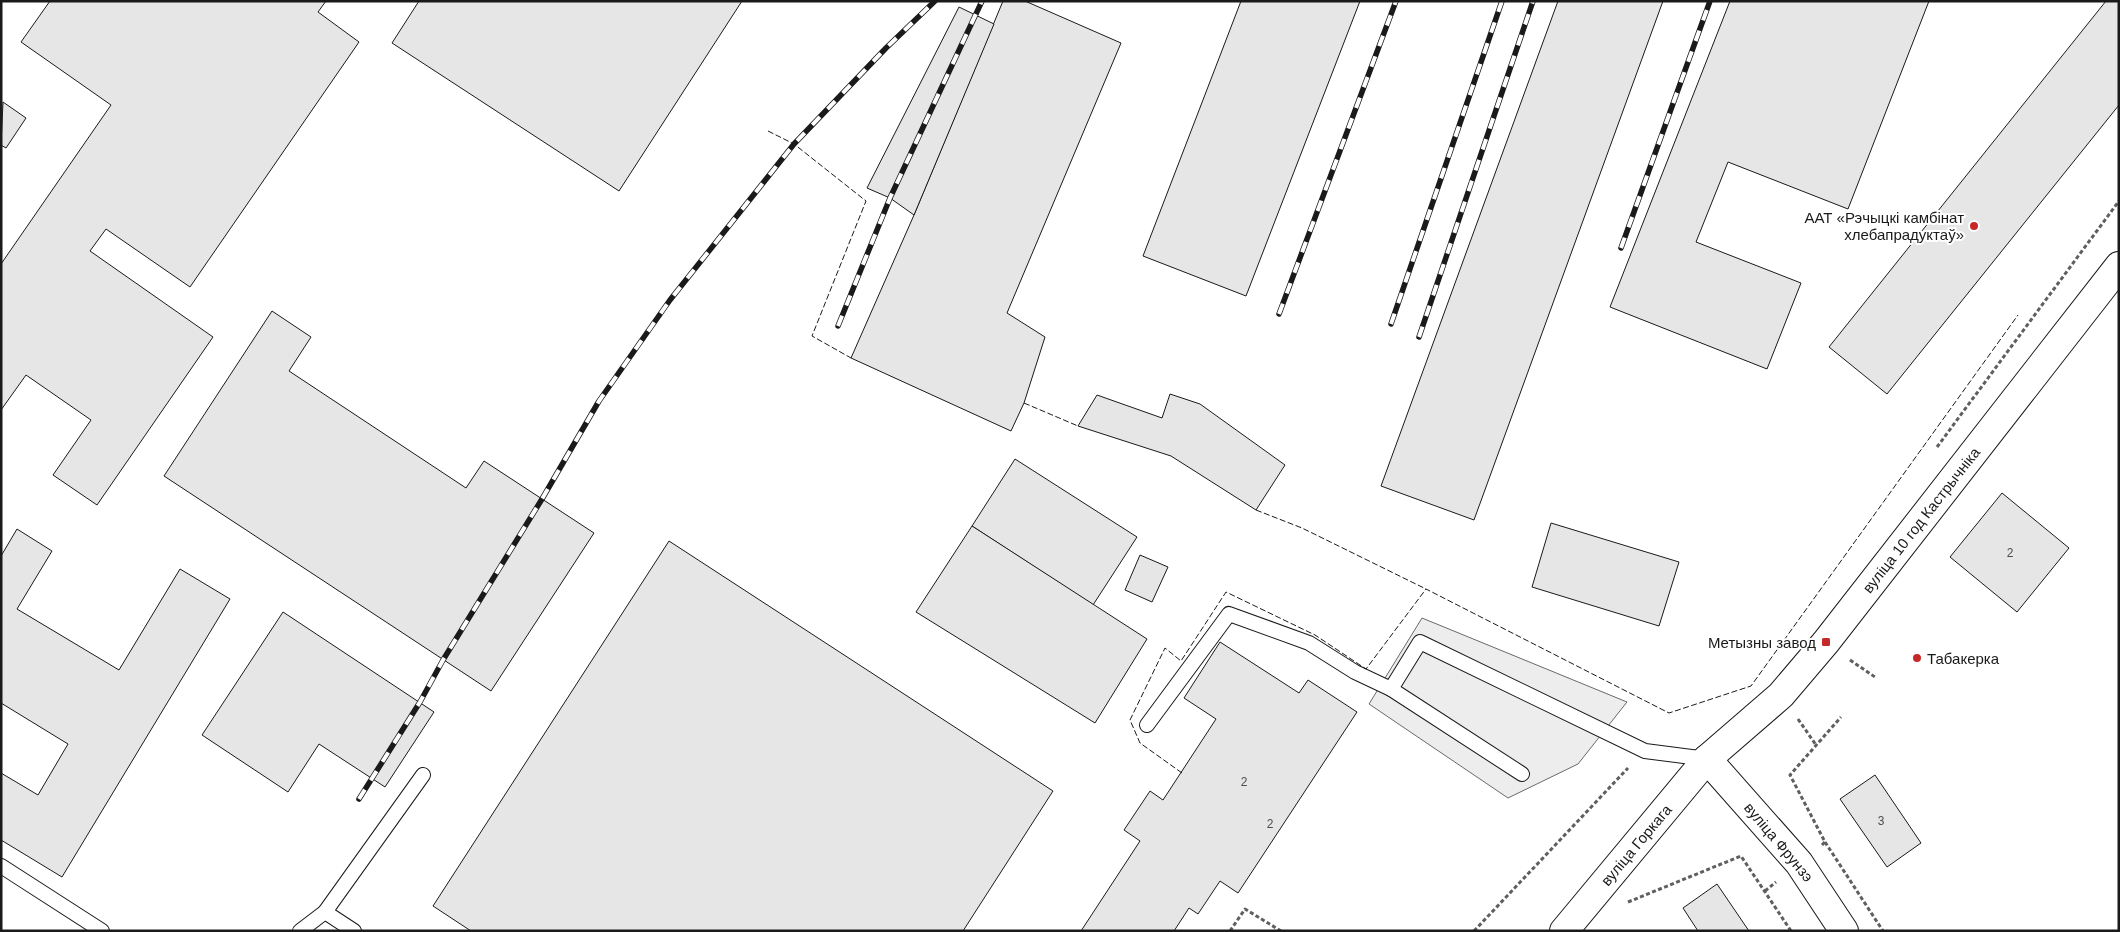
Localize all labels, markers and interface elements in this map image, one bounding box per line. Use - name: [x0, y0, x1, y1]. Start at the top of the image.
- place label: ААТ «Рэчыцкі камбінат хлебапрадуктаў»: [1804, 209, 1964, 243]
- marker: ААТ «Рэчыцкі камбінат хлебапрадуктаў»: [1968, 220, 1980, 232]
- street label: вуліца 10 год Кастрычніка: [1859, 443, 1984, 596]
- house number: 2: [2007, 546, 2014, 560]
- place label: Метызны завод: [1708, 634, 1816, 651]
- marker: Метызны завод: [1820, 636, 1832, 648]
- place label: Табакерка: [1927, 650, 2000, 667]
- marker: Табакерка: [1911, 652, 1923, 664]
- house number: 2: [1241, 775, 1248, 789]
- street label: вуліца Фрунзэ: [1741, 799, 1817, 885]
- street label: вуліца Горкага: [1597, 801, 1675, 889]
- house number: 3: [1878, 814, 1885, 828]
- house number: 2: [1267, 817, 1274, 831]

